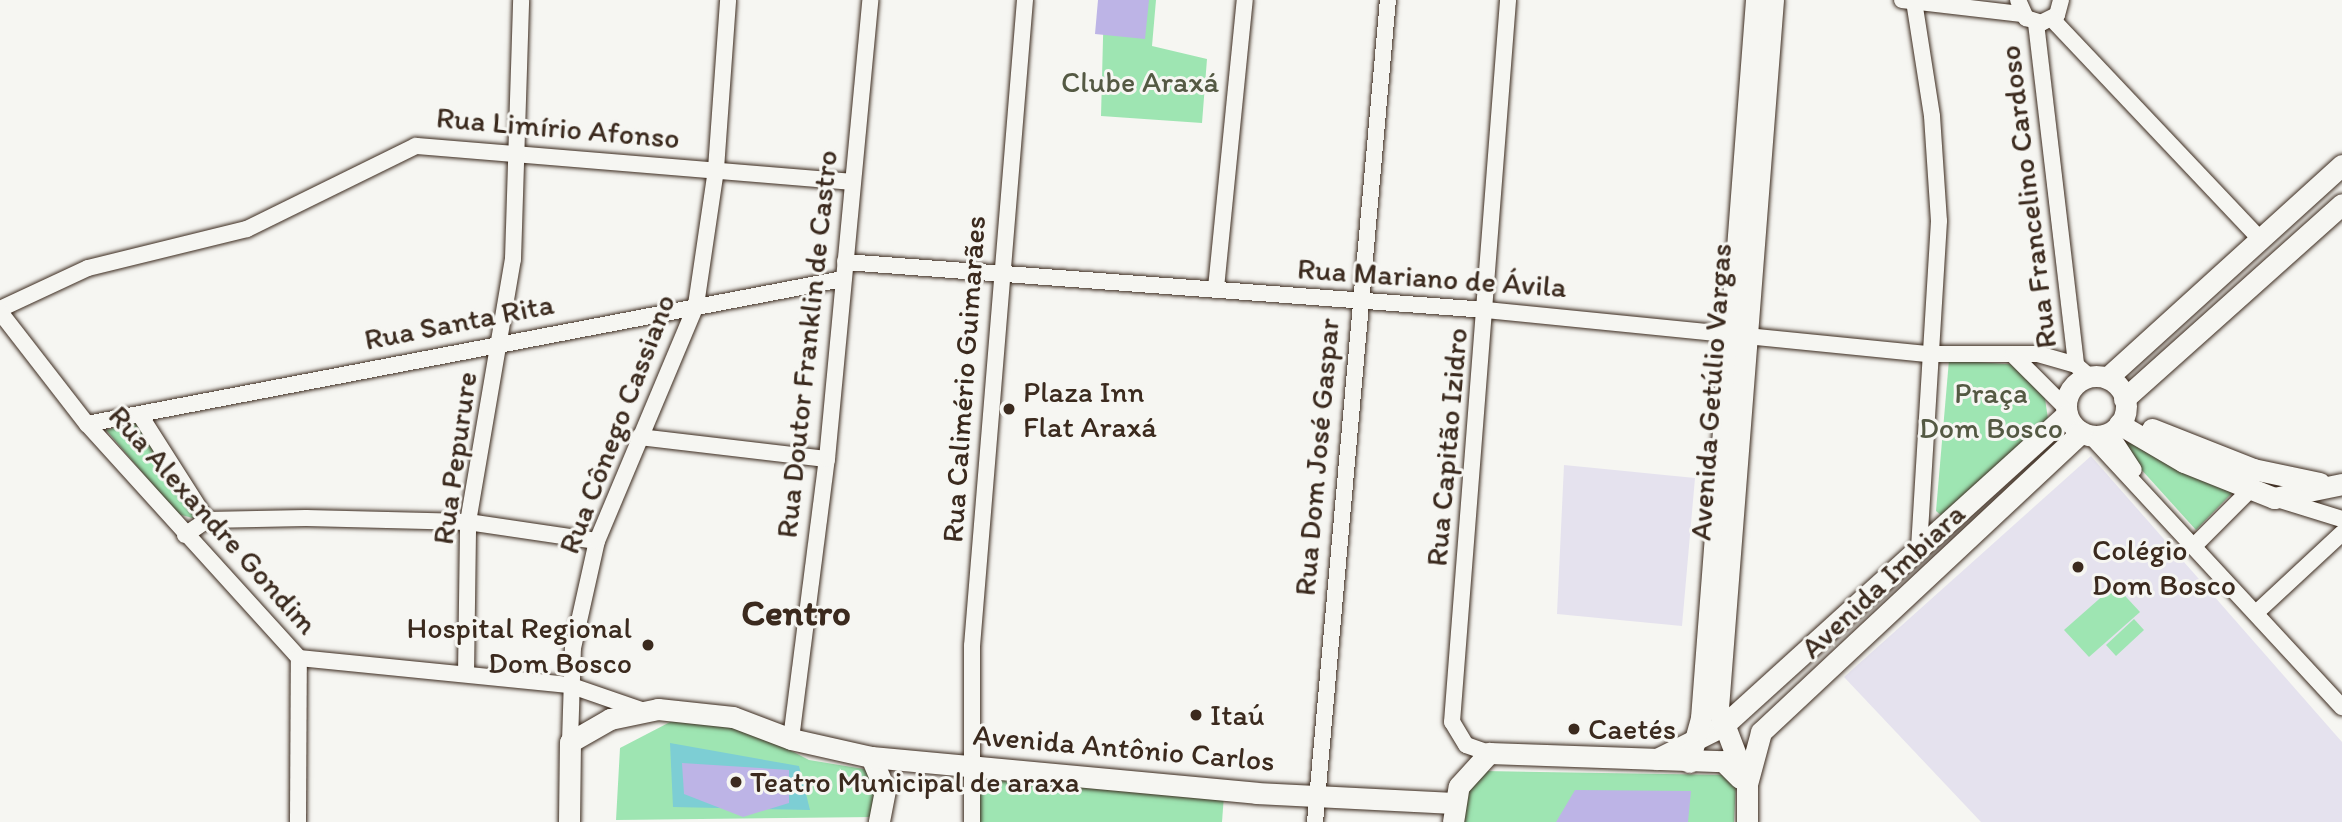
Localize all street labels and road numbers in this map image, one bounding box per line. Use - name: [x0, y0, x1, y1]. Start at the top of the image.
- street label: Rua Francelino Cardoso: [1992, 44, 2064, 350]
- street label: Rua Limírio Afonso: [435, 99, 681, 157]
- street label: Rua Doutor Franklin de Castro: [769, 148, 845, 540]
- street label: Rua Calimério Guimarães: [935, 214, 993, 544]
- street label: Avenida Getúlio Vargas: [1683, 242, 1739, 542]
- street label: Rua Mariano de Ávila: [1296, 251, 1568, 305]
- street label: Rua Santa Rita: [362, 286, 556, 358]
- street label: Rua Cônego Cassiano: [551, 288, 683, 560]
- street label: Rua Dom José Gaspar: [1287, 317, 1347, 597]
- street label: Rua Capitão Izidro: [1419, 326, 1475, 568]
- street label: Rua Pepurure: [425, 370, 485, 546]
- street label: Rua Alexandre Gondim: [101, 398, 325, 642]
- street label: Avenida Imbiara: [1793, 496, 1973, 666]
- street label: Avenida Antônio Carlos: [972, 717, 1276, 779]

